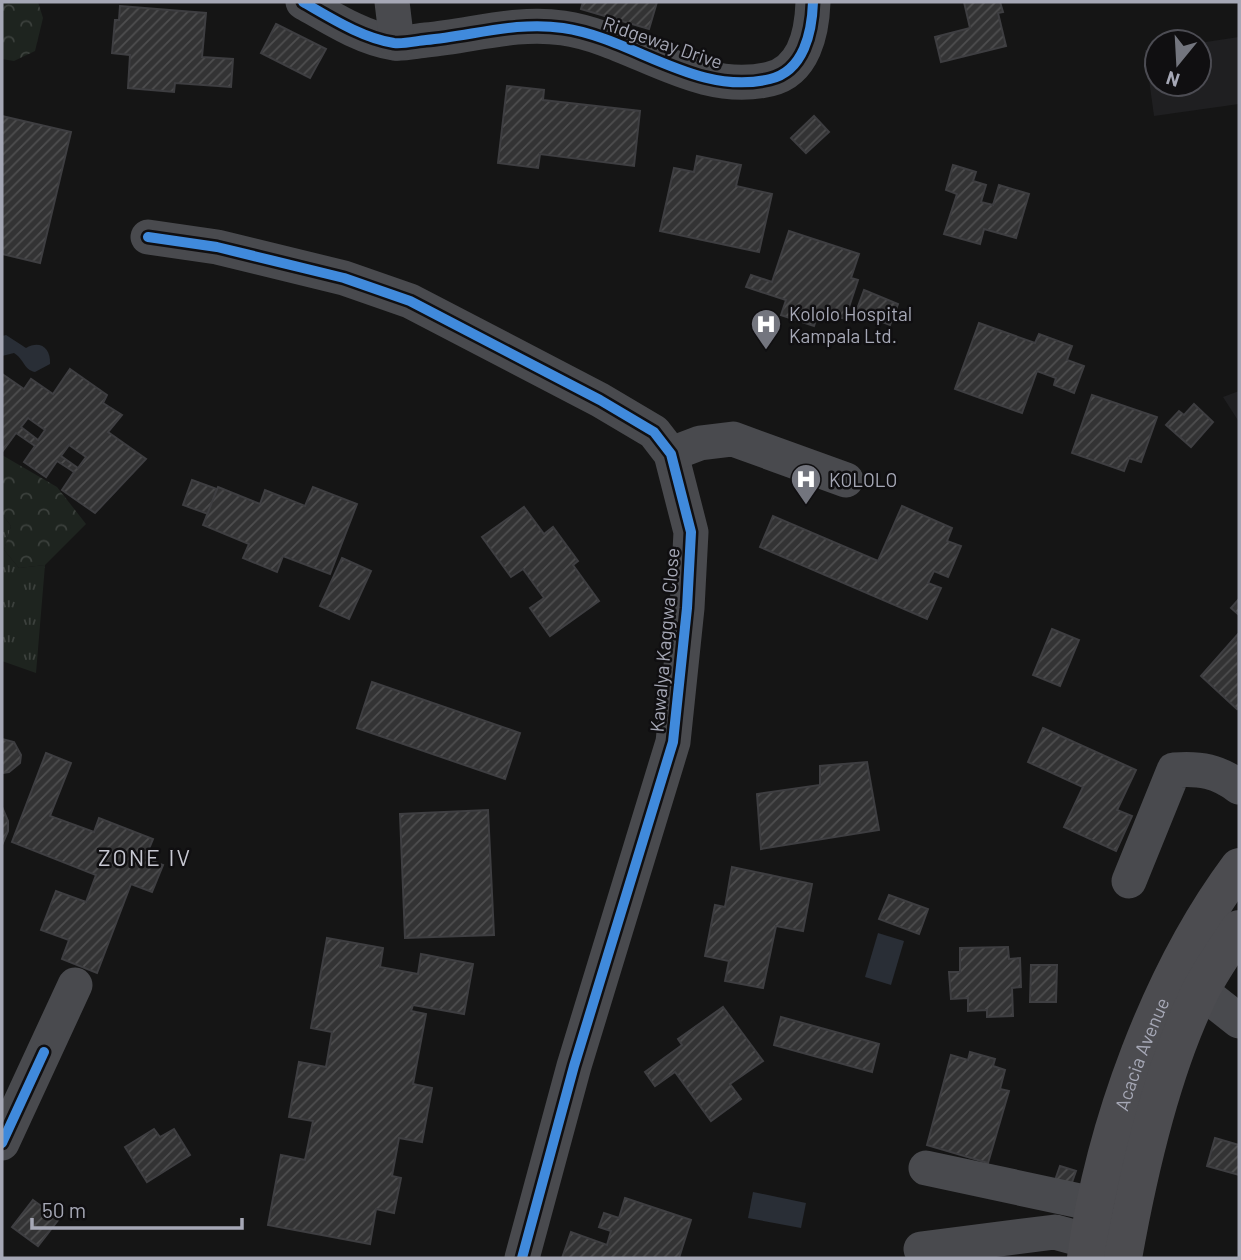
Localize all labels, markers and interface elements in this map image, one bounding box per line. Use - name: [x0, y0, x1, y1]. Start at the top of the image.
- street label: Ridgeway Drive: [600, 11, 726, 73]
- north arrow: [1143, 28, 1213, 98]
- text: N: [1163, 67, 1182, 93]
- place label: Kololo Hospital Kampala Ltd.: [789, 302, 912, 347]
- hospital icon: Kololo Hospital Kampala Ltd.: [749, 307, 783, 351]
- hospital icon: KOLOLO: [789, 462, 823, 506]
- place label: KOLOLO: [829, 468, 897, 491]
- street label: Kawalya Kaggwa Close: [644, 547, 684, 733]
- district label: ZONE IV: [98, 843, 192, 871]
- street label: Acacia Avenue: [1109, 993, 1173, 1113]
- scale bar: [32, 1186, 242, 1230]
- text: 50 m: [42, 1197, 86, 1222]

